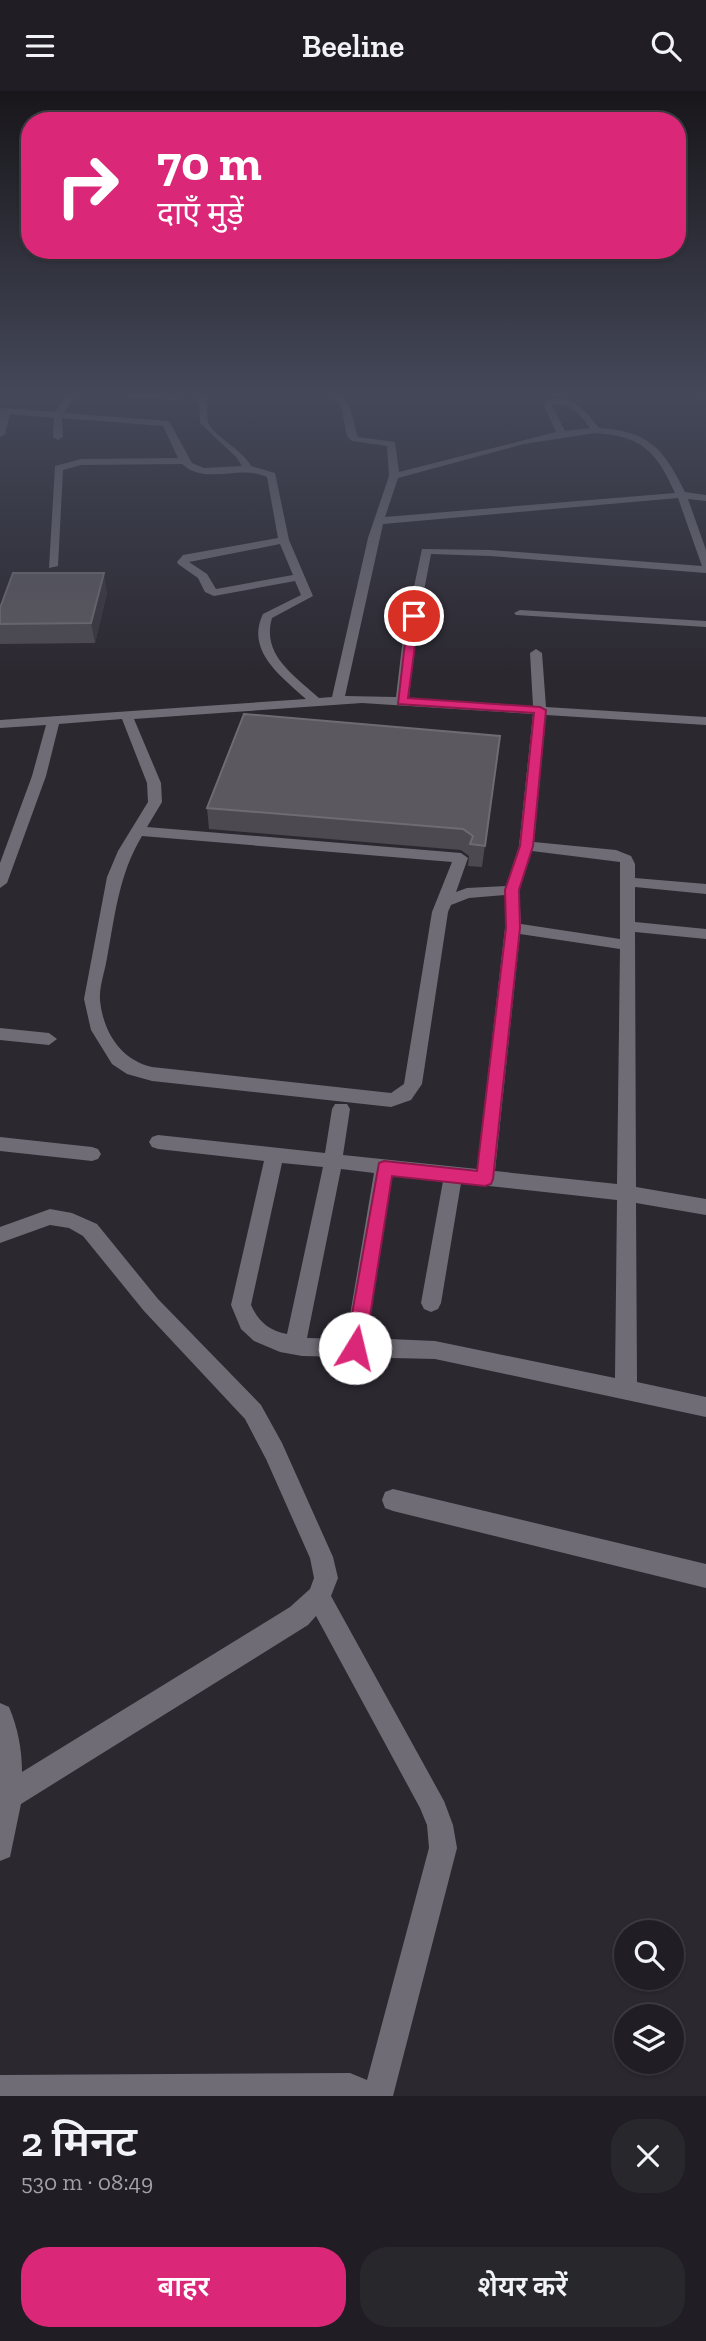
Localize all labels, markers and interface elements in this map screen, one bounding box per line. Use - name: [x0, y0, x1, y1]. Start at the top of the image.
- icon: menu: [21, 27, 59, 65]
- text: Beeline: [302, 27, 404, 65]
- icon: search: [647, 27, 685, 65]
- text: 70 m: [157, 134, 262, 193]
- icon: right: [42, 140, 133, 231]
- text: दाएँ मुड़ें: [157, 194, 244, 232]
- pin: [384, 586, 444, 646]
- icon: arrive: [395, 597, 433, 635]
- position arrow: [318, 1311, 392, 1385]
- map controls: [614, 1920, 684, 2074]
- button: search: [614, 1920, 684, 1990]
- button: layers: [614, 2004, 684, 2074]
- text: 2 मिनट: [21, 2116, 137, 2167]
- button: close: [611, 2119, 685, 2193]
- text: 530 m · 08:49: [21, 2168, 153, 2196]
- button: बाहर: [21, 2247, 346, 2327]
- button: शेयर करें: [360, 2247, 685, 2327]

